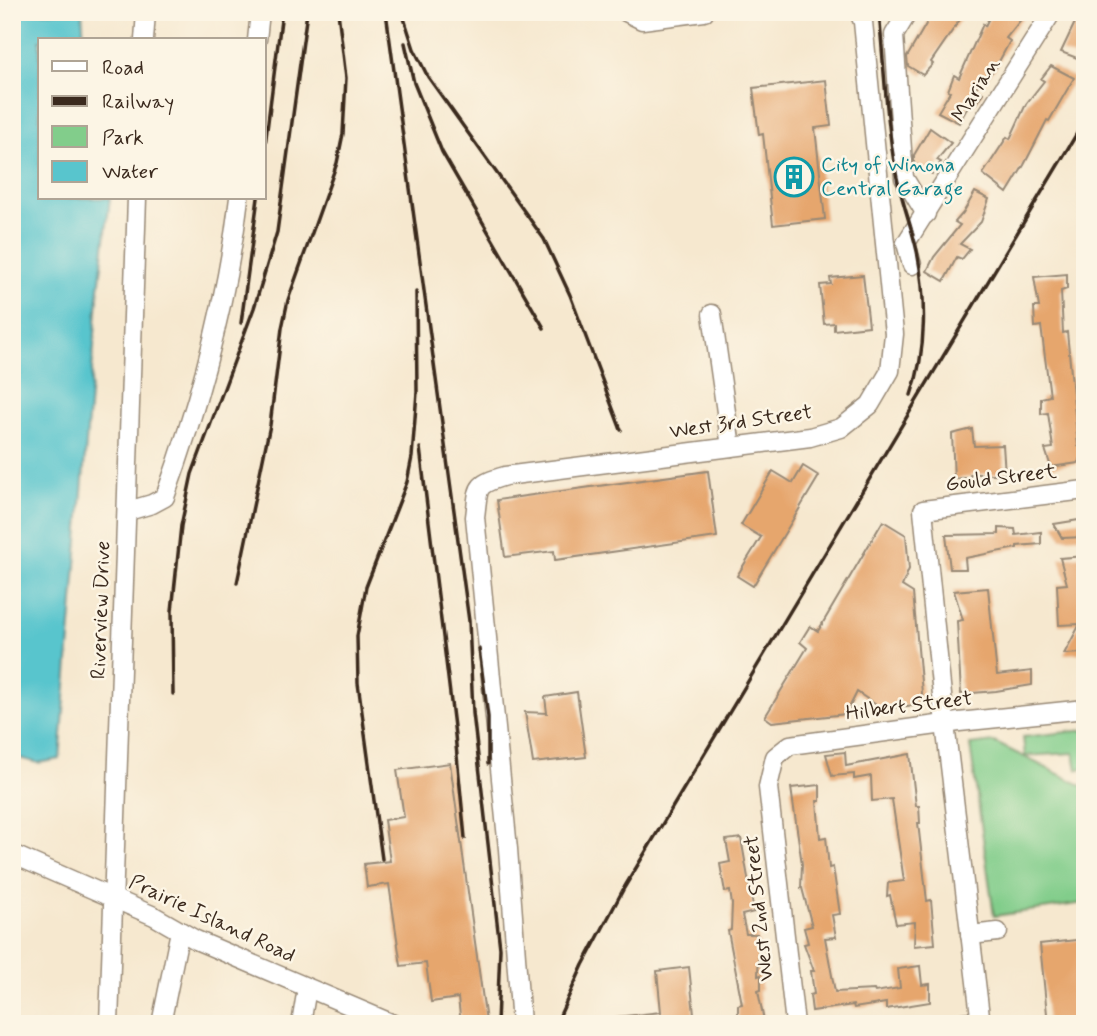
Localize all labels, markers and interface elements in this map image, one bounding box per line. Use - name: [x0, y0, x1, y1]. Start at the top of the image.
- legend: [38, 38, 266, 200]
- street label: Marian: [945, 52, 1007, 128]
- text: Road: [102, 54, 144, 82]
- text: Railway: [102, 88, 174, 116]
- text: Park: [102, 124, 144, 152]
- place label: City of Winona Central Garage: [821, 151, 963, 205]
- building icon: City of Winona Central Garage: [773, 156, 815, 198]
- text: Water: [102, 158, 158, 186]
- street label: West 3rd Street: [668, 398, 814, 446]
- street label: Gould Street: [944, 457, 1059, 499]
- street label: Riverview Drive: [85, 540, 117, 680]
- street label: Hilbert Street: [844, 684, 974, 728]
- street label: West 2nd Street: [737, 833, 781, 983]
- street label: Prairie Island Road: [124, 868, 300, 970]

